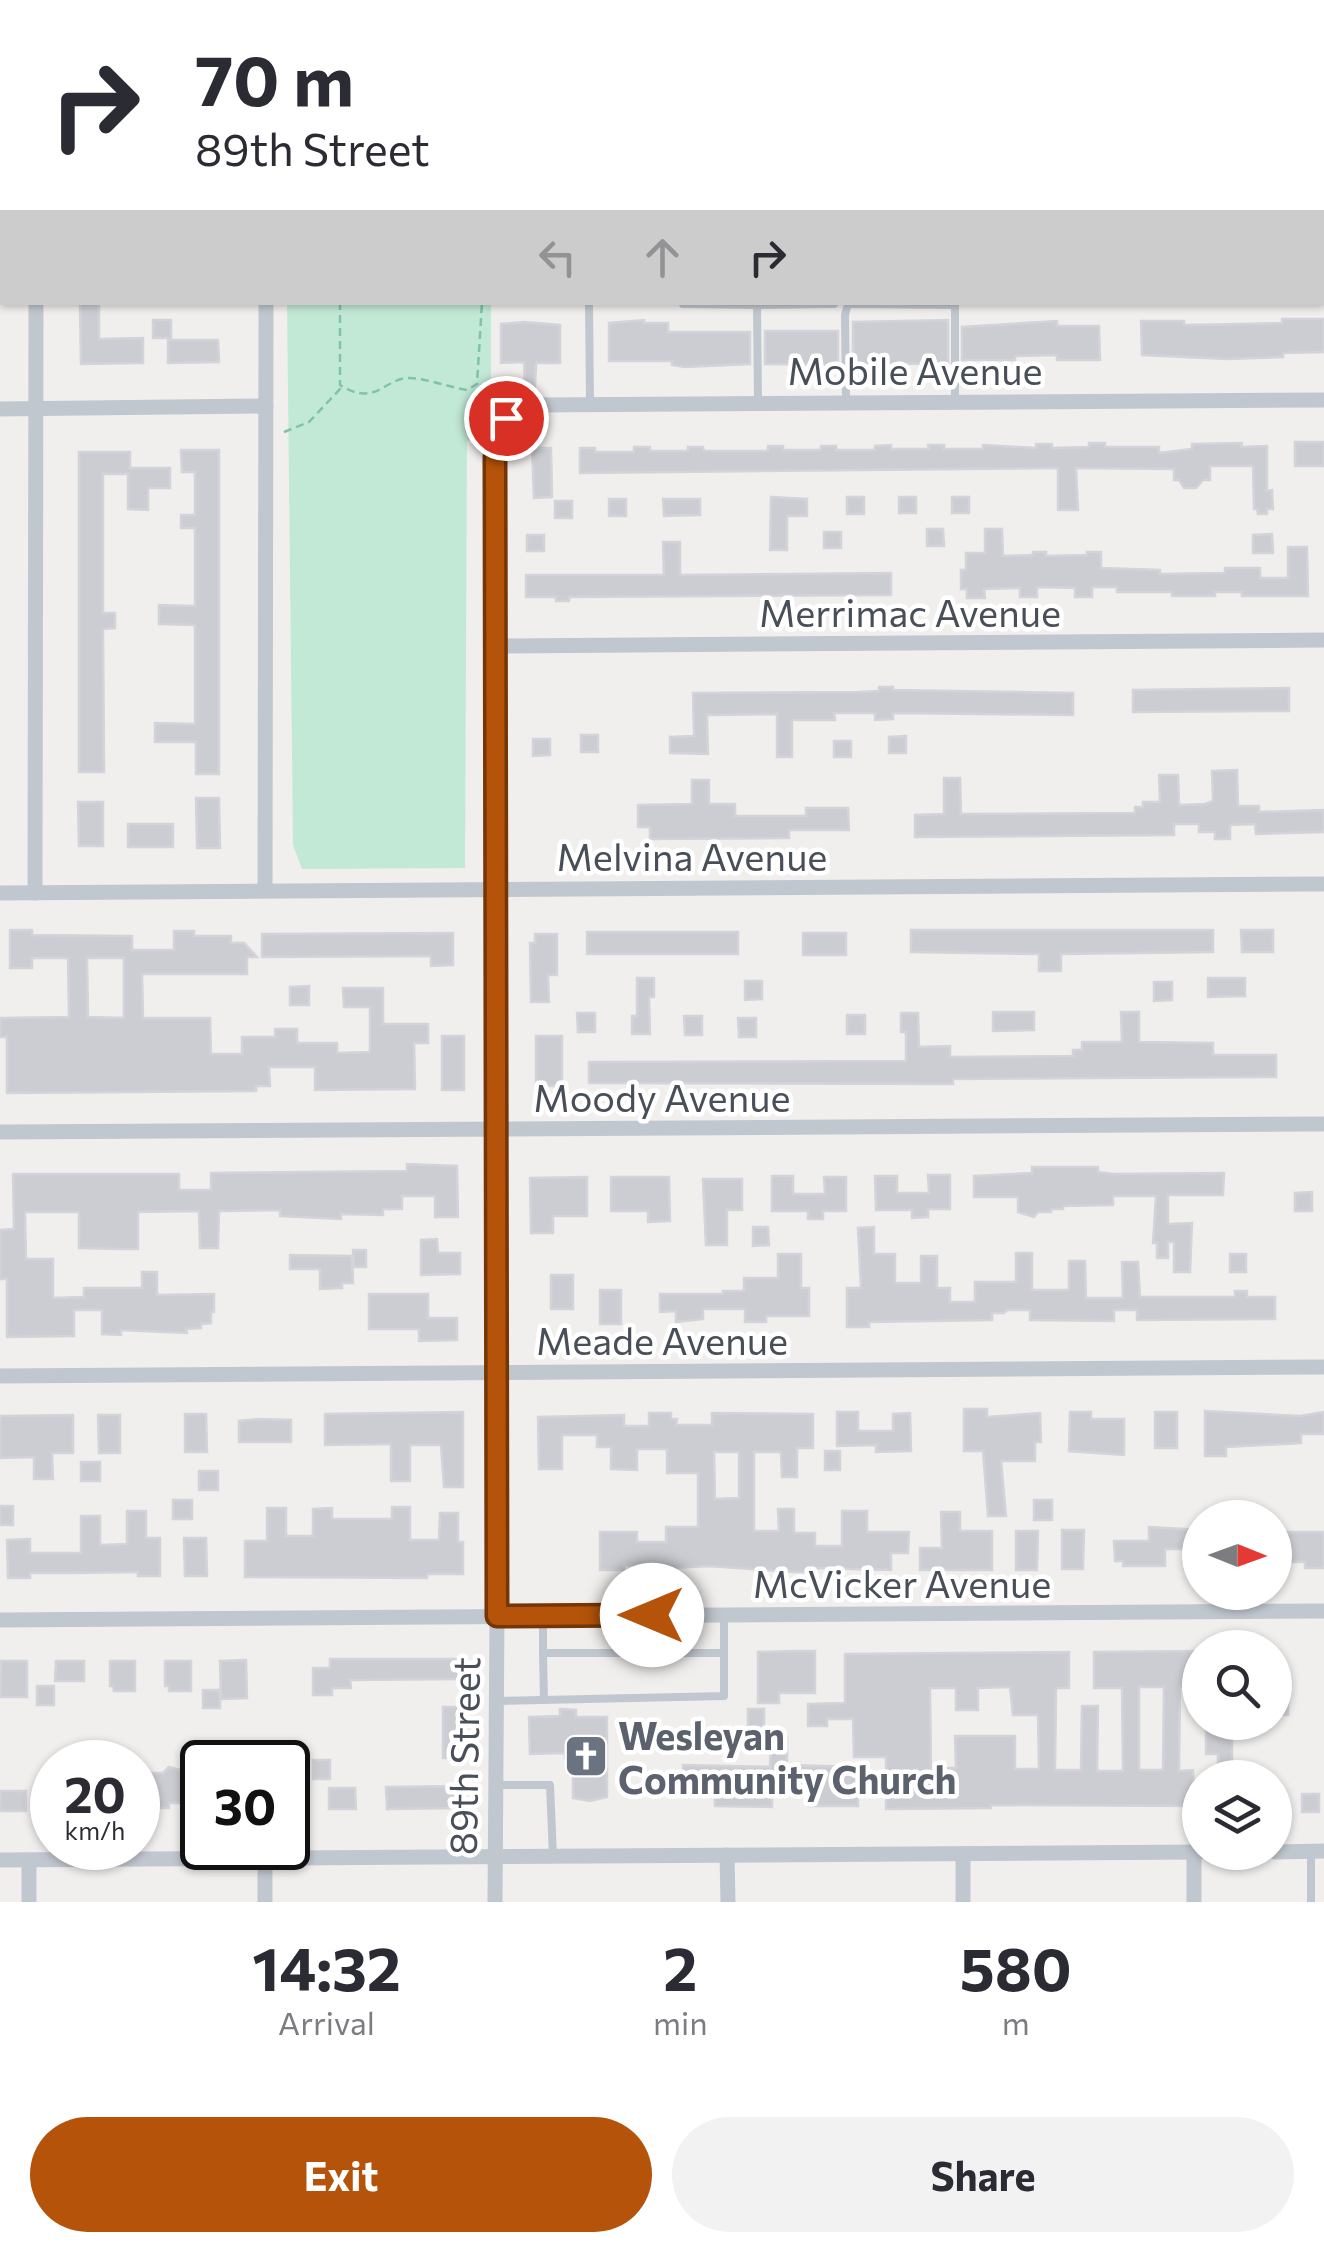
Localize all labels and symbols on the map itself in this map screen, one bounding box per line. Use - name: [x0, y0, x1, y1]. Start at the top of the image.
- street label: Mobile Avenue: [788, 346, 1042, 393]
- pin: [464, 376, 549, 461]
- street label: Merrimac Avenue: [759, 588, 1061, 635]
- street label: Melvina Avenue: [557, 832, 827, 879]
- street label: Moody Avenue: [533, 1073, 791, 1120]
- street label: Meade Avenue: [536, 1316, 788, 1363]
- north arrow: [1182, 1500, 1292, 1610]
- street label: McVicker Avenue: [753, 1559, 1051, 1606]
- position arrow: [600, 1563, 704, 1667]
- street label: 89th Street: [438, 1657, 488, 1855]
- place label: Wesleyan Community Church: [618, 1711, 957, 1802]
- church icon: Wesleyan Community Church: [563, 1733, 609, 1779]
- speed limit sign: 30: [180, 1740, 310, 1870]

